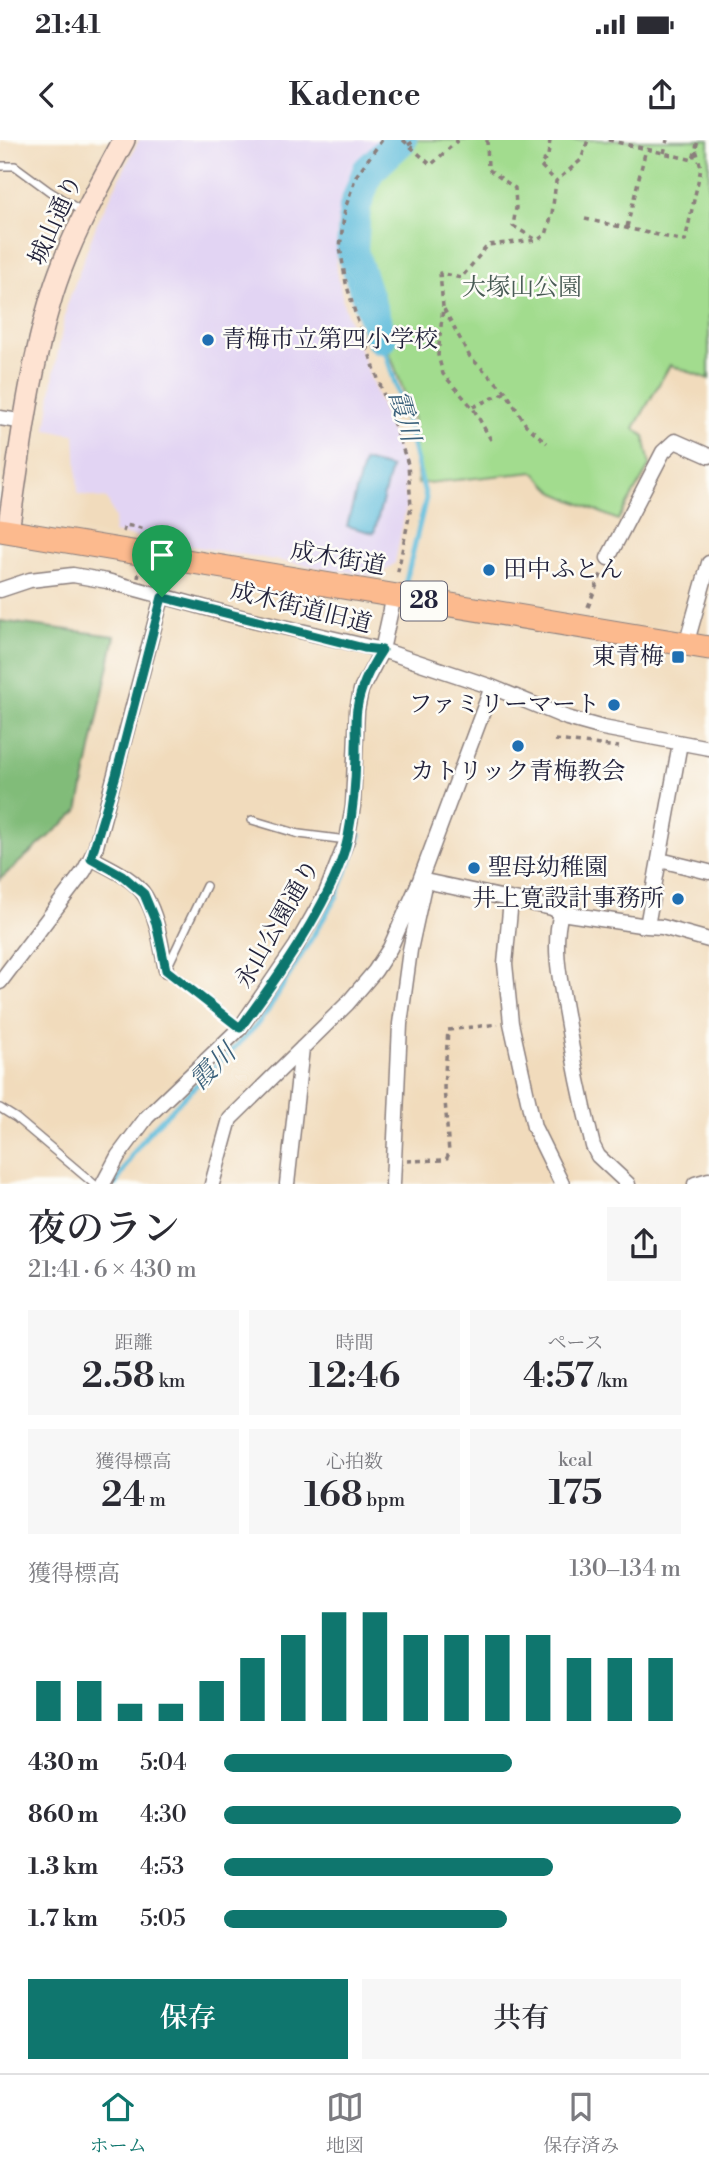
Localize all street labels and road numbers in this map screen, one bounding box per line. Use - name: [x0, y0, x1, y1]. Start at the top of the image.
- street label: 城山通り: [23, 170, 89, 270]
- street label: 成木街道: [288, 536, 388, 582]
- street label: 成木街道旧道: [228, 576, 374, 640]
- road number: 28: [401, 582, 447, 621]
- street label: 永山公園通り: [229, 854, 327, 994]

